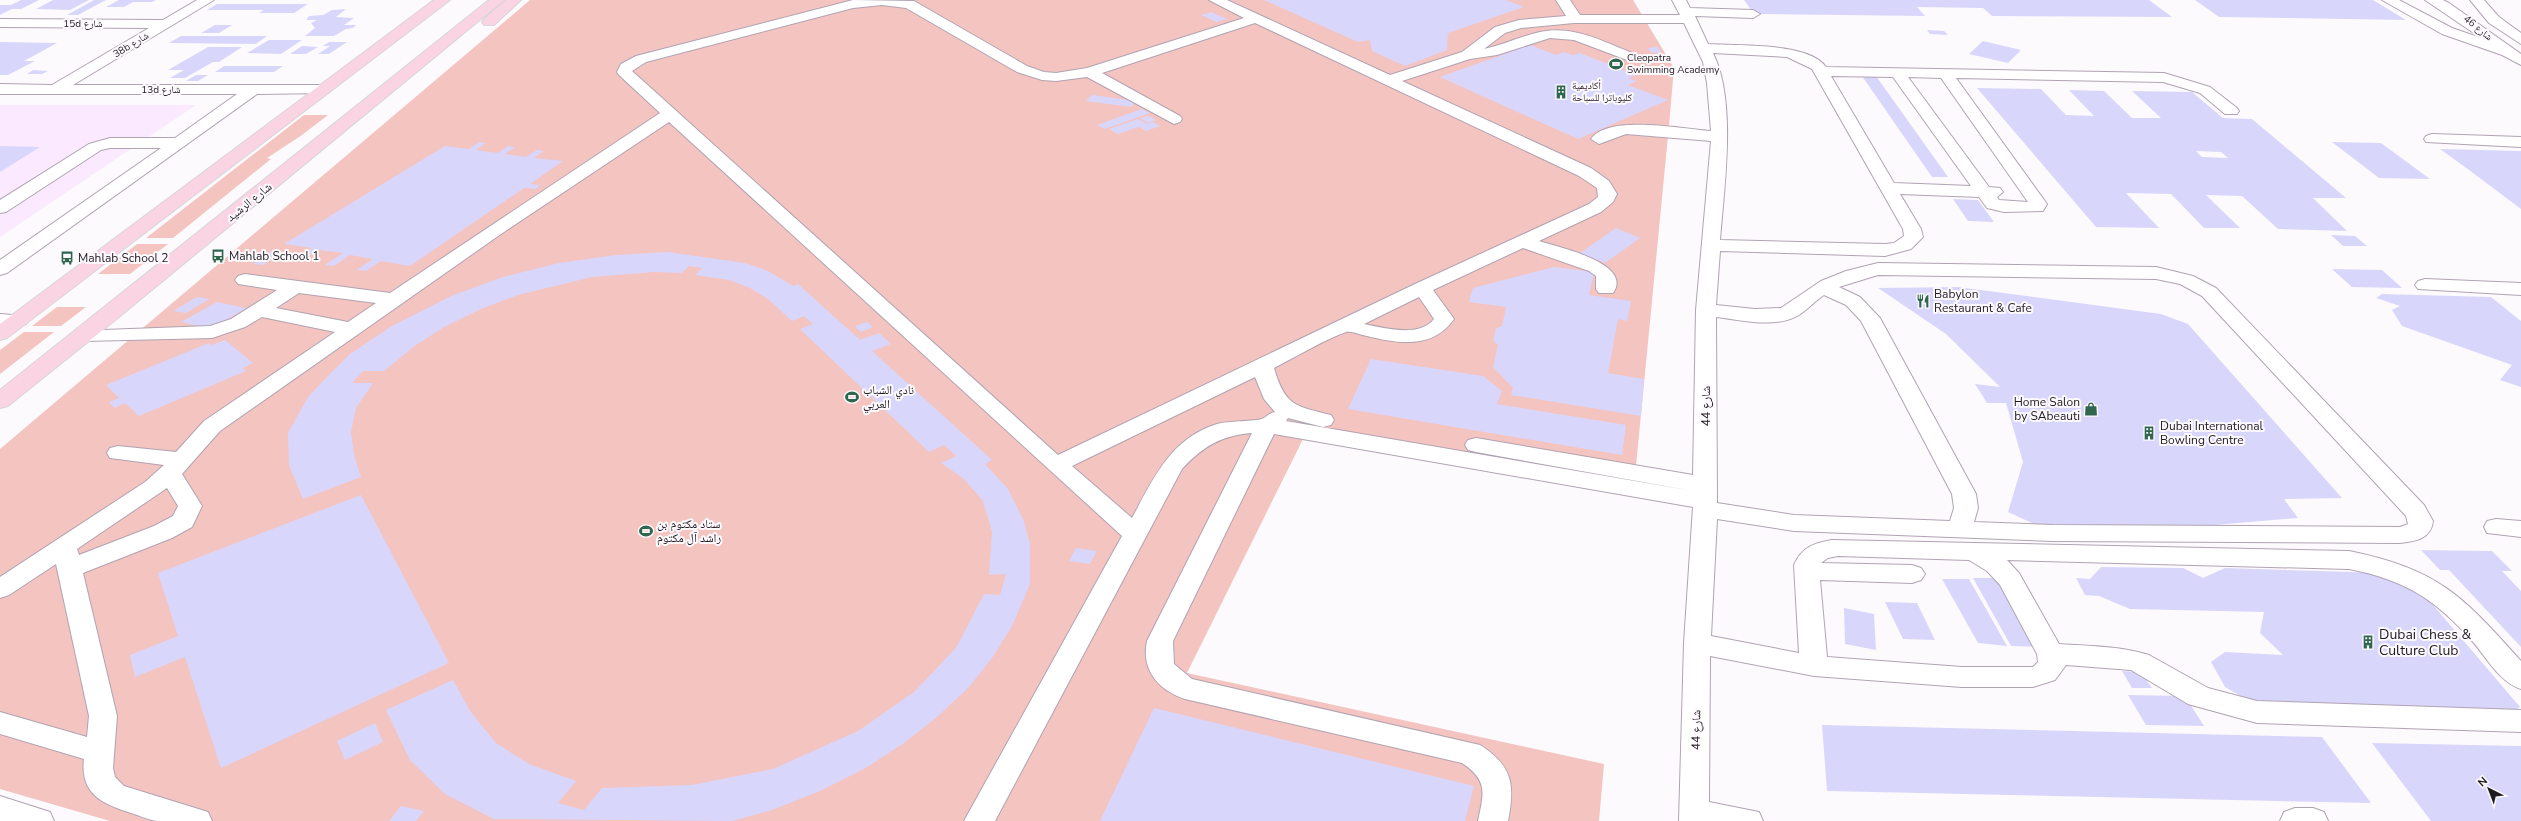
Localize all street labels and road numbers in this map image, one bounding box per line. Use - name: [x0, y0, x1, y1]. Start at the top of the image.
- street label: شارع 46: [2461, 12, 2496, 44]
- street label: 15d شارع: [63, 17, 103, 31]
- street label: 38b شارع: [110, 29, 152, 61]
- street label: 13d شارع: [141, 83, 181, 97]
- street label: شارع الرشيد: [223, 179, 275, 225]
- street label: شارع 44: [1698, 386, 1714, 426]
- street label: شارع 44: [1688, 710, 1704, 750]

